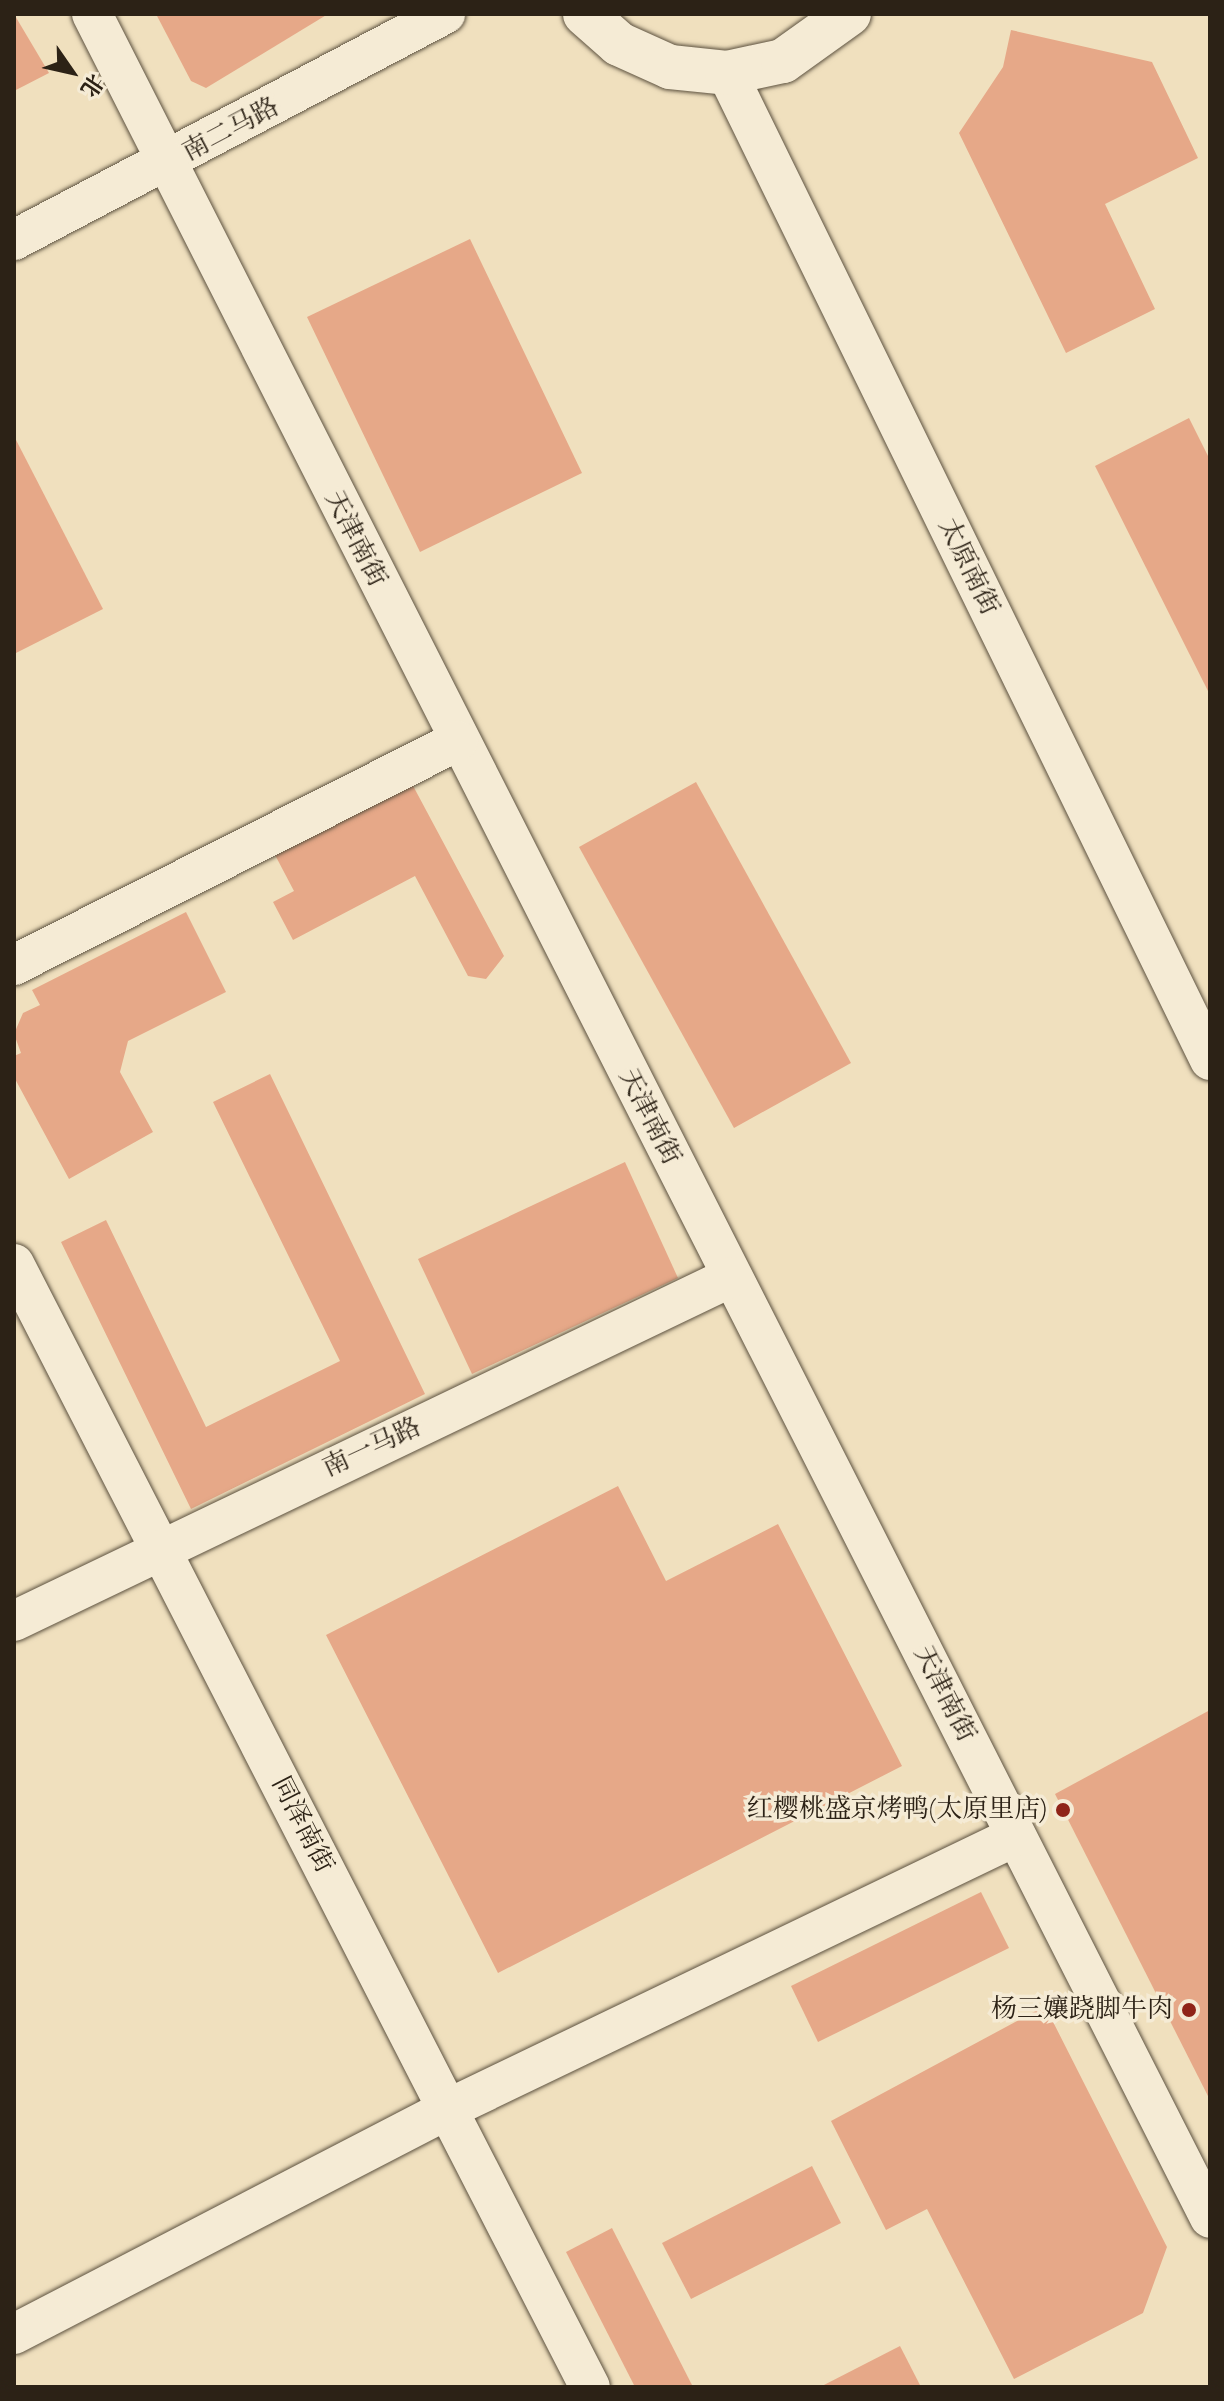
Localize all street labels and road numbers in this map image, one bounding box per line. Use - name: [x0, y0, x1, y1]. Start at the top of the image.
- street label: 南二马路: [178, 92, 284, 168]
- street label: 天津南街: [317, 486, 393, 592]
- street label: 太原南街: [931, 513, 1005, 621]
- street label: 天津南街: [611, 1064, 687, 1170]
- street label: 南一马路: [318, 1412, 426, 1484]
- street label: 天津南街: [906, 1641, 982, 1747]
- street label: 同泽南街: [264, 1772, 340, 1878]

